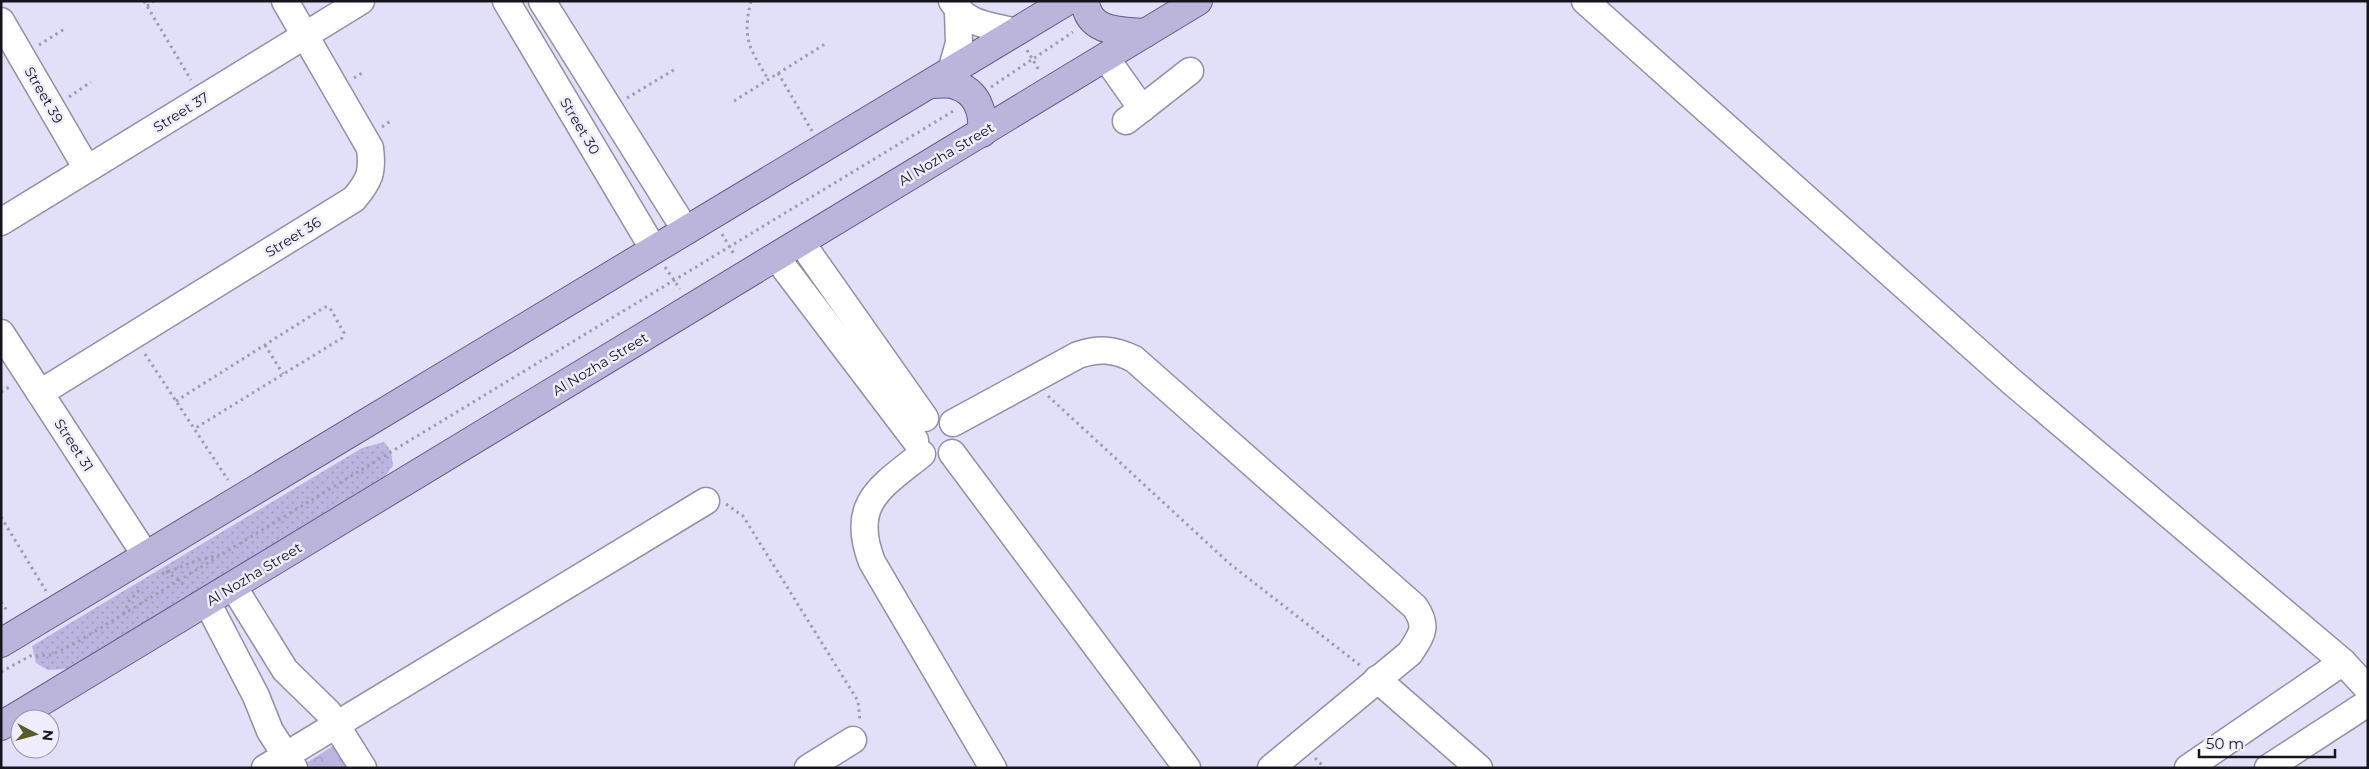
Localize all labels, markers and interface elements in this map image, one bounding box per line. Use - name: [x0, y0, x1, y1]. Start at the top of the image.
- street label: Street 39: [21, 63, 67, 127]
- street label: Street 37: [150, 88, 212, 136]
- street label: Street 30: [556, 94, 604, 158]
- street label: Al Nozha Street: [895, 118, 997, 190]
- street label: Street 36: [262, 213, 325, 261]
- street label: Al Nozha Street: [549, 328, 651, 400]
- street label: Street 31: [50, 415, 98, 475]
- street label: Al Nozha Street: [203, 538, 305, 610]
- north arrow: [10, 709, 60, 759]
- scale bar: [2199, 726, 2335, 758]
- text: N: [38, 729, 57, 742]
- text: 50 m: [2206, 734, 2244, 753]

